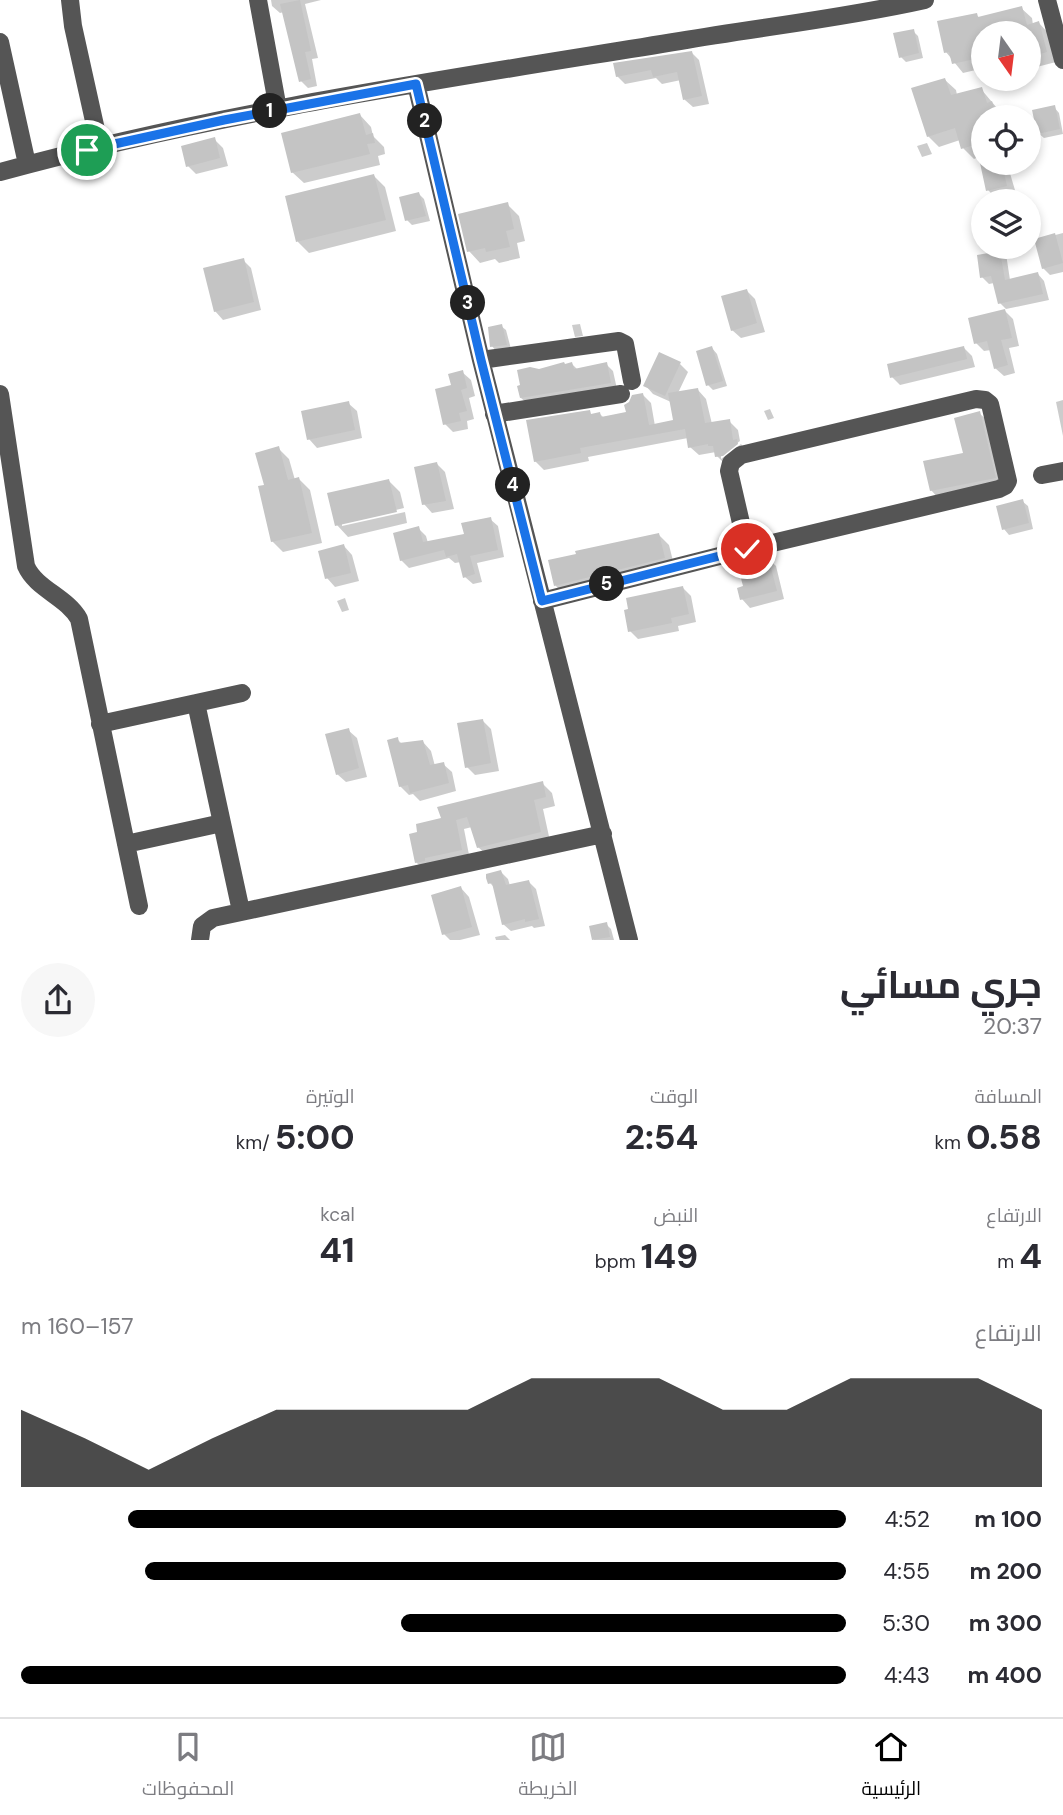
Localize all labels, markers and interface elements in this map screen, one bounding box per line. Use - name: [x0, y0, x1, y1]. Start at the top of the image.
- north arrow: [971, 21, 1041, 91]
- map controls: [971, 21, 1041, 259]
- pin: 1: [252, 94, 288, 128]
- text: 1: [266, 98, 273, 123]
- pin: 2: [408, 104, 442, 138]
- button: locate: [971, 105, 1041, 175]
- text: 2: [419, 108, 430, 133]
- pin: [57, 120, 117, 180]
- icon: arrive: [68, 131, 106, 169]
- button: layers: [971, 189, 1041, 259]
- pin: 3: [450, 286, 486, 320]
- text: 3: [462, 290, 473, 315]
- pin: 4: [496, 468, 530, 503]
- text: 4: [506, 472, 519, 497]
- pin: [717, 519, 777, 579]
- icon: check: [728, 530, 766, 568]
- pin: 5: [590, 566, 624, 602]
- text: 5: [601, 571, 612, 596]
- text: جري مسائي: [840, 960, 1042, 1010]
- button: share: [21, 963, 95, 1037]
- text: 20:37: [983, 1011, 1042, 1041]
- text: الوتيرة: [306, 1084, 355, 1109]
- text: الوقت: [650, 1084, 698, 1109]
- text: المسافة: [974, 1084, 1042, 1109]
- text: 5:00: [275, 1114, 355, 1160]
- text: 2:54: [625, 1114, 698, 1160]
- text: 0.58: [966, 1114, 1042, 1160]
- text: /km: [236, 1130, 275, 1155]
- text: km: [934, 1130, 966, 1155]
- text: kcal: [320, 1202, 355, 1227]
- text: النبض: [654, 1203, 698, 1228]
- text: الارتفاع: [986, 1203, 1042, 1228]
- text: 41: [319, 1227, 355, 1273]
- text: 149: [641, 1233, 698, 1279]
- text: 4: [1019, 1233, 1042, 1279]
- text: bpm: [595, 1249, 641, 1274]
- text: m: [997, 1249, 1019, 1274]
- text: 157–160 m: [21, 1311, 133, 1341]
- text: الارتفاع: [975, 1318, 1042, 1348]
- text: 4:52: [885, 1504, 930, 1534]
- text: 100 m: [974, 1504, 1042, 1534]
- text: 4:55: [883, 1556, 930, 1586]
- text: 200 m: [969, 1556, 1042, 1586]
- text: 5:30: [882, 1608, 930, 1638]
- text: 300 m: [969, 1608, 1042, 1638]
- text: 4:43: [884, 1660, 930, 1690]
- text: 400 m: [968, 1660, 1042, 1690]
- tab: المحفوظات: [142, 1728, 234, 1806]
- tab: الخريطة: [518, 1728, 578, 1806]
- tab: الرئيسية: [861, 1728, 921, 1806]

